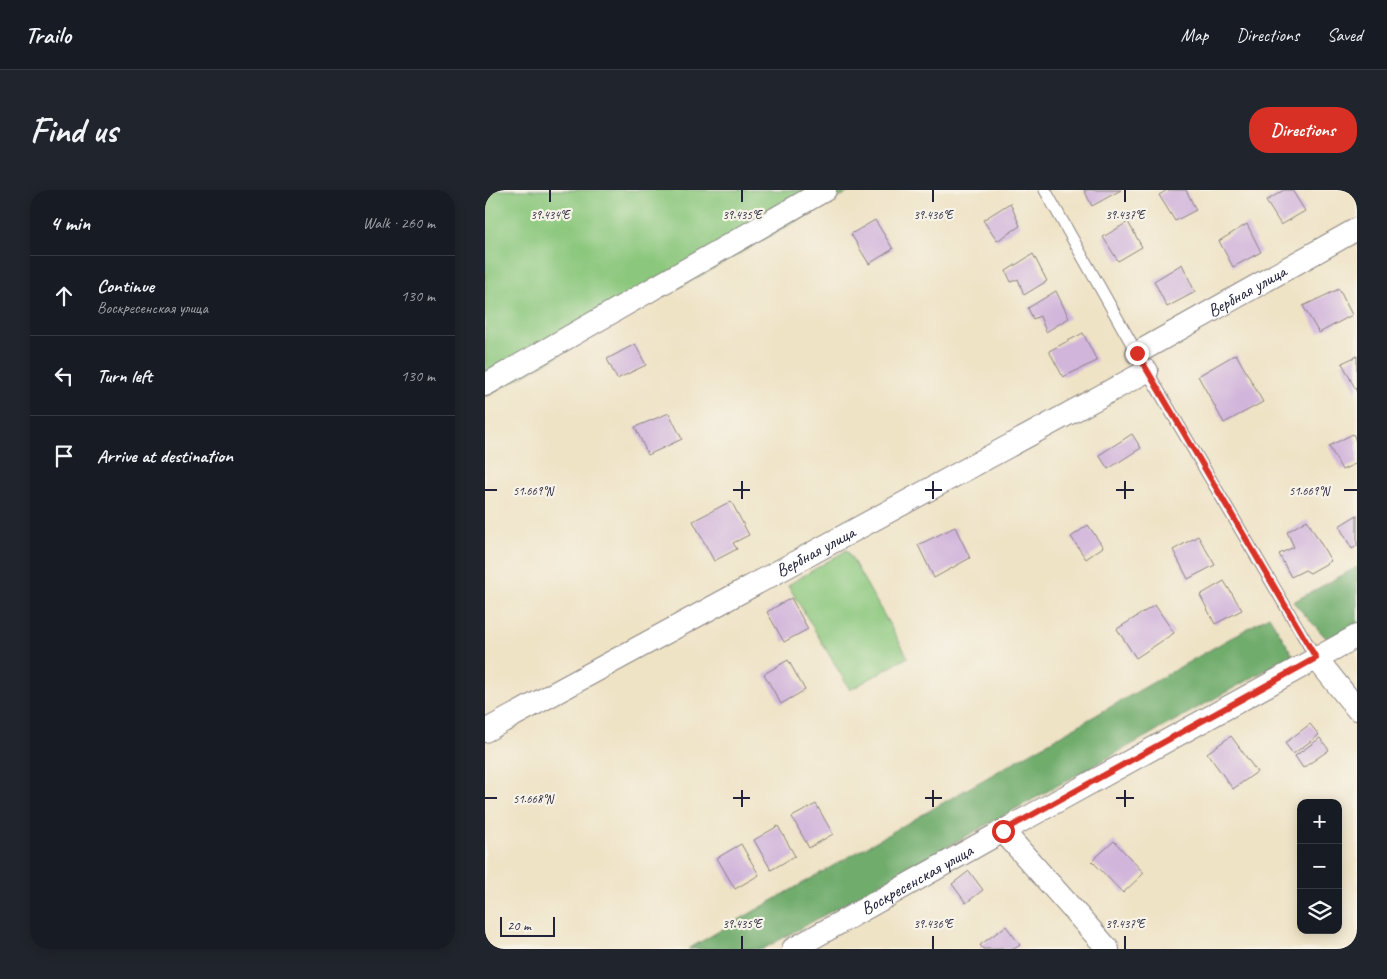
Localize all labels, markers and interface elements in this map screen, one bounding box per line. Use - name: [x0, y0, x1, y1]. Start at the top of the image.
- text: Trailo: [25, 20, 71, 50]
- text: Map: [1181, 24, 1208, 46]
- text: Directions: [1236, 24, 1299, 46]
- text: Saved: [1327, 24, 1362, 46]
- button: Directions: [1249, 107, 1357, 153]
- text: Find us: [30, 108, 117, 153]
- text: 39.434°E: [530, 207, 571, 223]
- text: 39.435°E: [722, 207, 763, 223]
- text: 39.436°E: [913, 207, 954, 223]
- text: 39.437°E: [1105, 207, 1146, 223]
- text: 4 min: [50, 210, 90, 236]
- text: Walk · 260 m: [363, 213, 435, 233]
- street label: Вербная улица: [1204, 259, 1291, 322]
- text: Continue: [97, 274, 154, 298]
- icon: ahead: [50, 282, 78, 310]
- text: 130 m: [401, 286, 435, 306]
- text: Воскресенская улица: [97, 298, 208, 318]
- route end: [1126, 342, 1149, 365]
- icon: left: [50, 362, 78, 390]
- text: Turn left: [97, 364, 152, 388]
- text: 130 m: [401, 366, 435, 386]
- icon: arrive: [50, 442, 78, 470]
- text: Arrive at destination: [97, 444, 233, 468]
- text: 51.669°N: [513, 483, 555, 499]
- text: 51.669°N: [1289, 483, 1331, 499]
- street label: Вербная улица: [772, 520, 860, 582]
- text: 51.668°N: [513, 791, 555, 807]
- map controls: [1297, 799, 1342, 934]
- button: +: [1297, 799, 1342, 844]
- route start: [992, 820, 1015, 843]
- street label: Воскресенская улица: [857, 838, 978, 920]
- button: −: [1297, 844, 1342, 889]
- button: layers: [1297, 889, 1342, 934]
- scale bar: [500, 914, 555, 937]
- text: 39.435°E: [722, 916, 763, 932]
- text: 39.436°E: [913, 916, 954, 932]
- text: 39.437°E: [1105, 916, 1146, 932]
- text: 20 m: [507, 917, 531, 934]

